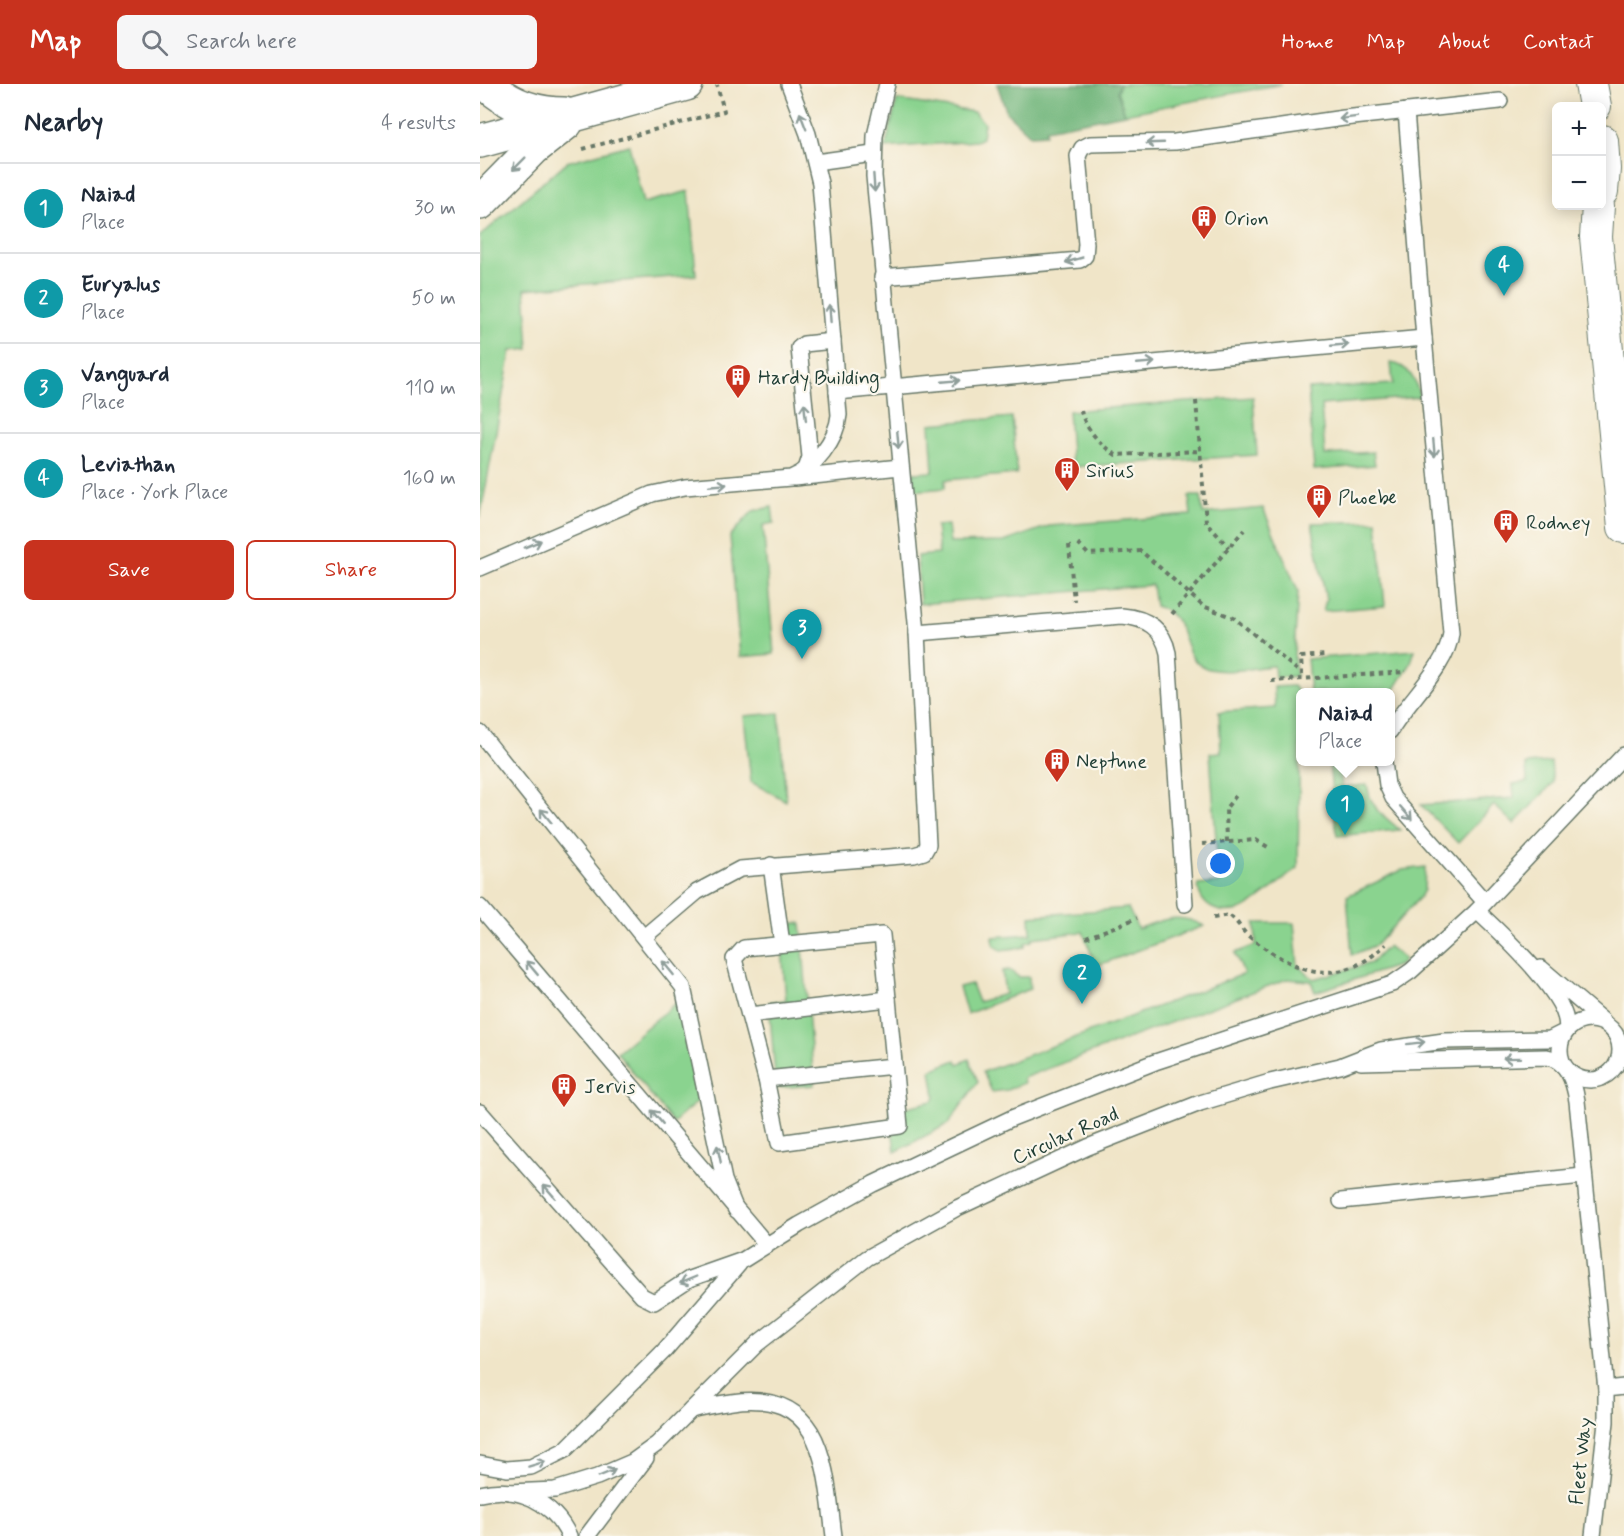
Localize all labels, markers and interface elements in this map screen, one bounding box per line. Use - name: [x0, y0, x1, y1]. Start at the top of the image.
- search box: [117, 15, 537, 69]
- text: Map: [30, 24, 81, 61]
- icon: search: [138, 26, 171, 59]
- text: Search here: [186, 28, 297, 56]
- text: Home: [1282, 28, 1334, 56]
- text: Map: [1367, 28, 1405, 56]
- text: About: [1438, 28, 1490, 56]
- text: Contact: [1523, 28, 1594, 56]
- map controls: [1552, 102, 1606, 210]
- button: +: [1552, 102, 1606, 156]
- text: Nearby: [24, 106, 103, 140]
- text: 4 results: [381, 110, 456, 137]
- one-way arrow: [797, 112, 808, 131]
- one-way arrow: [1338, 112, 1358, 123]
- one-way arrow: [1145, 138, 1165, 149]
- one-way arrow: [511, 156, 526, 171]
- button: −: [1552, 156, 1606, 210]
- one-way arrow: [869, 172, 880, 192]
- text: Naiad: [81, 181, 135, 209]
- text: 1: [39, 195, 48, 222]
- text: 30 m: [414, 195, 456, 222]
- building icon: Orion: [1189, 203, 1219, 241]
- place label: Orion: [1224, 206, 1269, 233]
- text: Place: [81, 209, 125, 236]
- pin: 4: [1484, 246, 1524, 296]
- one-way arrow: [1065, 254, 1084, 266]
- text: Euryalus: [81, 271, 160, 299]
- text: 2: [39, 285, 48, 312]
- text: 50 m: [411, 285, 456, 312]
- text: Place: [81, 299, 125, 326]
- one-way arrow: [825, 304, 836, 324]
- one-way arrow: [1329, 339, 1349, 350]
- one-way arrow: [1135, 357, 1155, 368]
- text: Vanguard: [81, 361, 169, 389]
- building icon: Hardy Building: [723, 362, 753, 400]
- place label: Hardy Building: [758, 365, 880, 393]
- text: 3: [39, 375, 48, 402]
- text: 110 m: [405, 375, 456, 402]
- one-way arrow: [941, 375, 961, 386]
- text: Place: [81, 389, 125, 416]
- one-way arrow: [799, 402, 810, 422]
- one-way arrow: [893, 429, 904, 449]
- one-way arrow: [1429, 437, 1440, 457]
- text: Leviathan: [81, 451, 175, 479]
- building icon: Sirius: [1052, 455, 1082, 493]
- place label: Sirius: [1086, 458, 1134, 485]
- text: 4: [38, 465, 49, 492]
- text: 160 m: [403, 465, 456, 492]
- text: Place · York Place: [81, 479, 228, 506]
- one-way arrow: [707, 479, 727, 490]
- building icon: Phoebe: [1304, 482, 1334, 520]
- place label: Phoebe: [1338, 485, 1397, 512]
- building icon: Rodney: [1491, 507, 1521, 545]
- place label: Rodney: [1526, 510, 1590, 537]
- one-way arrow: [524, 538, 542, 549]
- button: Save: [24, 540, 234, 600]
- button: Share: [246, 540, 456, 600]
- pin: 3: [782, 610, 822, 659]
- popup: [1296, 688, 1395, 766]
- text: Naiad: [1318, 700, 1373, 728]
- text: Place: [1318, 728, 1362, 755]
- building icon: Neptune: [1042, 746, 1072, 784]
- place label: Neptune: [1076, 749, 1147, 776]
- pin: 1: [1326, 786, 1364, 835]
- one-way arrow: [1400, 805, 1413, 821]
- one-way arrow: [540, 808, 553, 824]
- your location: [1206, 849, 1235, 878]
- pin: 2: [1062, 954, 1102, 1004]
- one-way arrow: [525, 960, 538, 976]
- one-way arrow: [662, 960, 675, 976]
- one-way arrow: [1405, 1038, 1425, 1049]
- one-way arrow: [1502, 1052, 1522, 1063]
- building icon: Jervis: [549, 1071, 579, 1109]
- place label: Jervis: [584, 1074, 636, 1101]
- street label: Circular Road: [1008, 1101, 1123, 1172]
- one-way arrow: [651, 1109, 664, 1125]
- one-way arrow: [712, 1145, 724, 1164]
- one-way arrow: [542, 1184, 556, 1199]
- one-way arrow: [680, 1275, 698, 1286]
- street label: Fleet Way: [1563, 1416, 1600, 1506]
- one-way arrow: [527, 1458, 546, 1469]
- one-way arrow: [597, 1467, 615, 1478]

